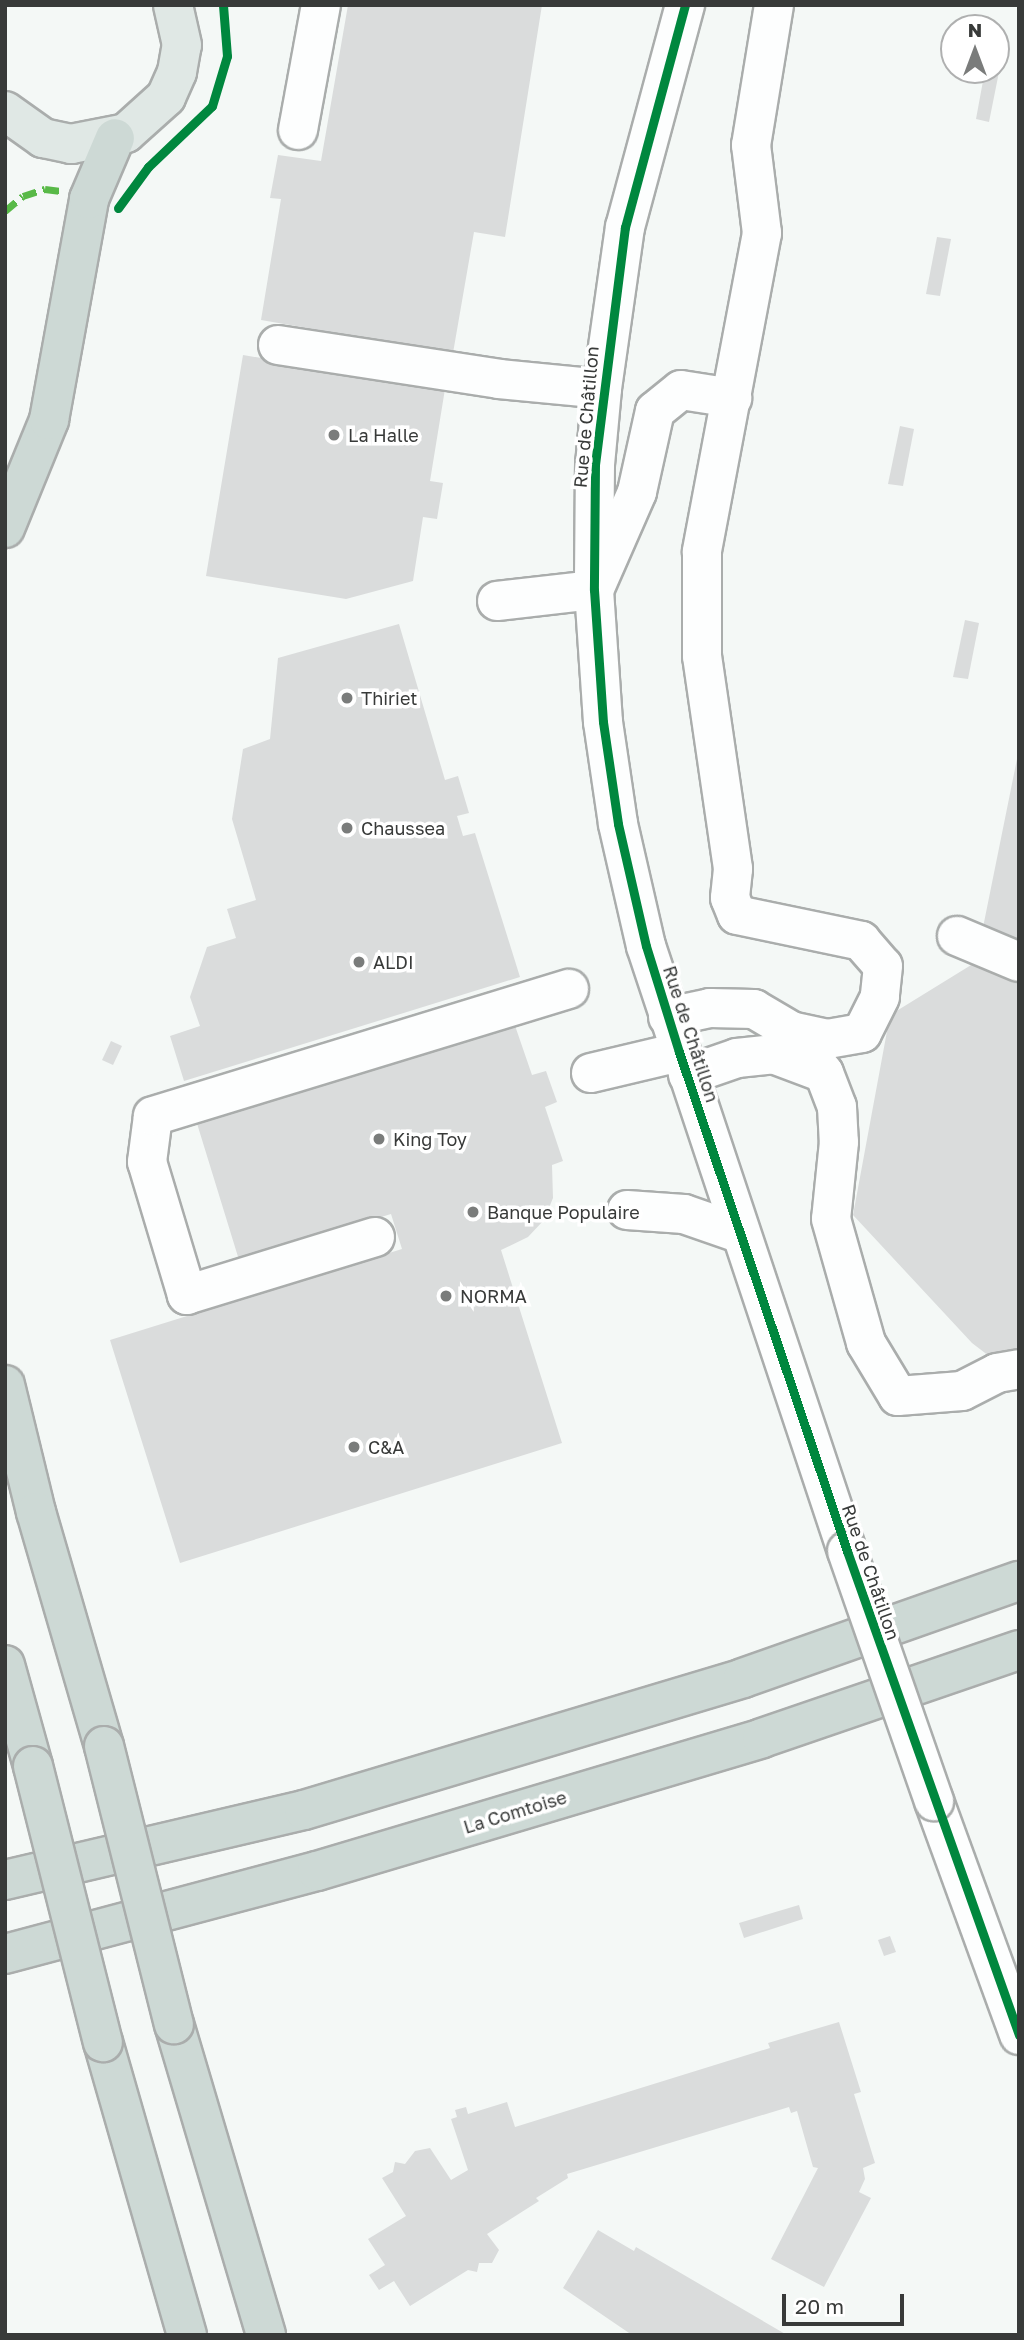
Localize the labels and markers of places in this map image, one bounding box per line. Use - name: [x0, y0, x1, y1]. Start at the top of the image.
- place label: La Halle: [348, 424, 419, 446]
- marker: La Halle: [326, 427, 342, 443]
- place label: Thiriet: [361, 687, 418, 709]
- marker: Thiriet: [339, 690, 355, 706]
- place label: Chaussea: [361, 817, 445, 839]
- marker: Chaussea: [339, 820, 355, 836]
- place label: ALDI: [373, 951, 414, 973]
- marker: ALDI: [351, 954, 367, 970]
- place label: King Toy: [393, 1128, 467, 1150]
- marker: King Toy: [371, 1131, 387, 1147]
- place label: Banque Populaire: [487, 1201, 640, 1223]
- marker: Banque Populaire: [465, 1204, 481, 1220]
- place label: NORMA: [460, 1285, 527, 1307]
- marker: NORMA: [438, 1288, 454, 1304]
- place label: C&A: [368, 1436, 404, 1458]
- marker: C&A: [346, 1439, 362, 1455]

